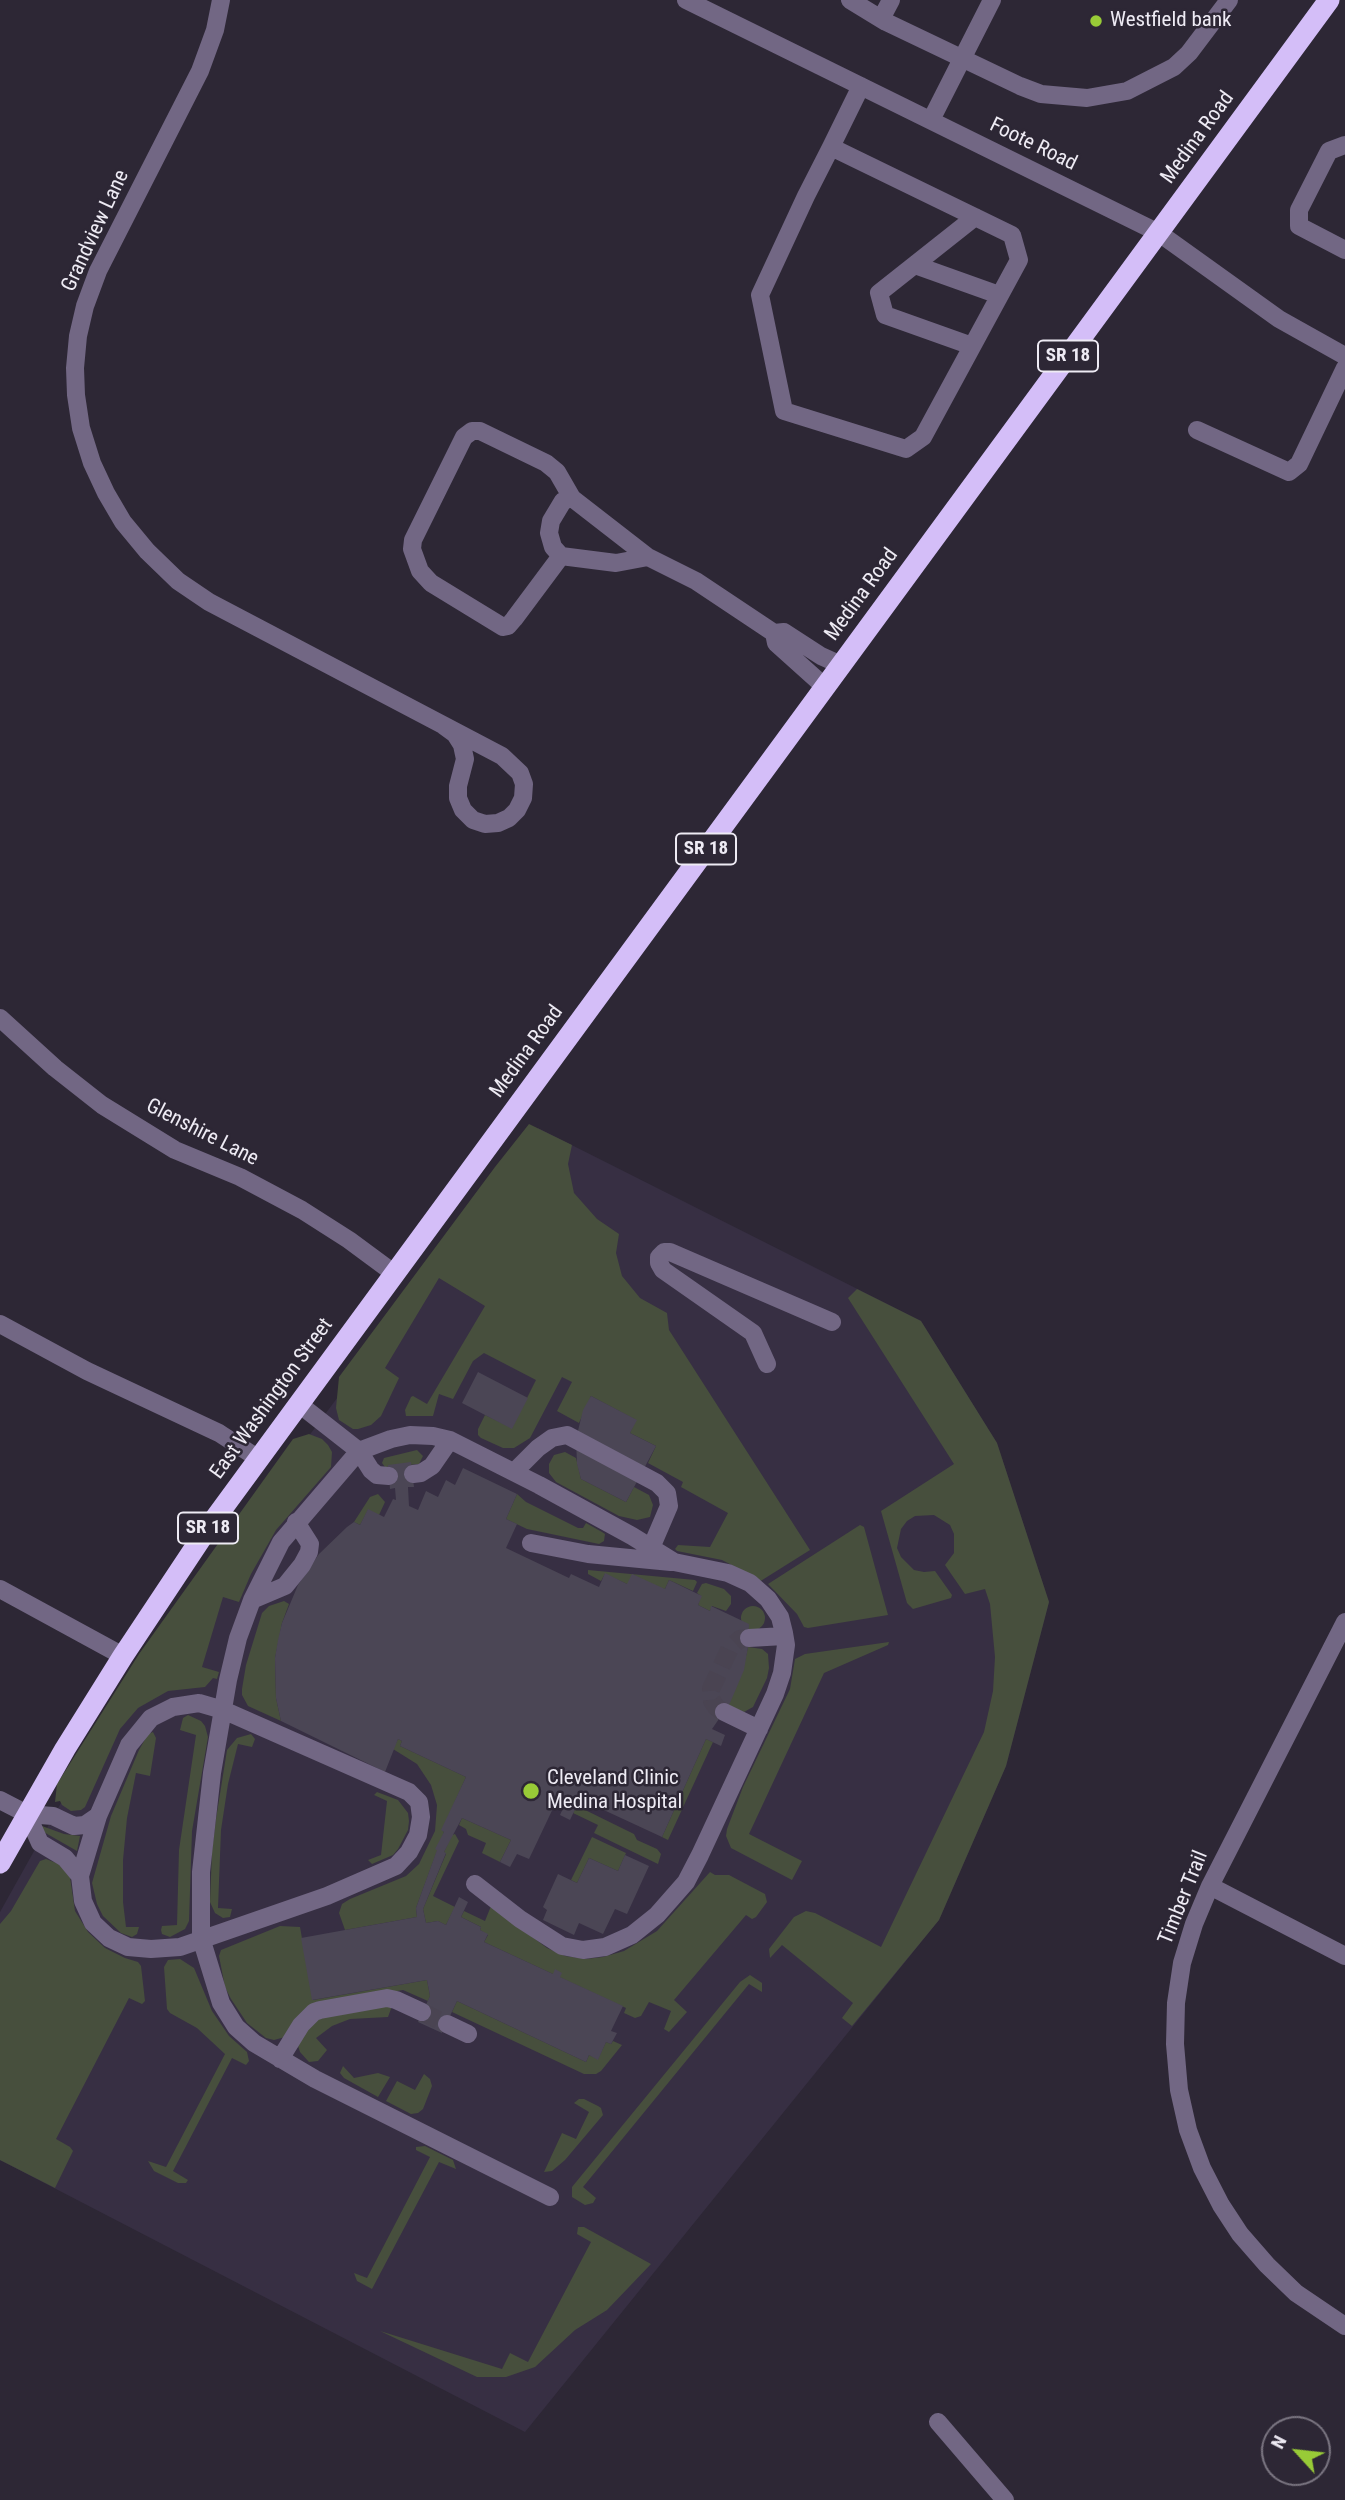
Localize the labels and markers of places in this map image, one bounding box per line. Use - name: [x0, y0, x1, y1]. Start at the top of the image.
- place label: Westfield bank: [1110, 8, 1232, 34]
- marker: Westfield bank: [1088, 13, 1104, 29]
- place label: Cleveland Clinic Medina Hospital: [547, 1766, 682, 1816]
- marker: Cleveland Clinic Medina Hospital: [521, 1781, 541, 1801]

